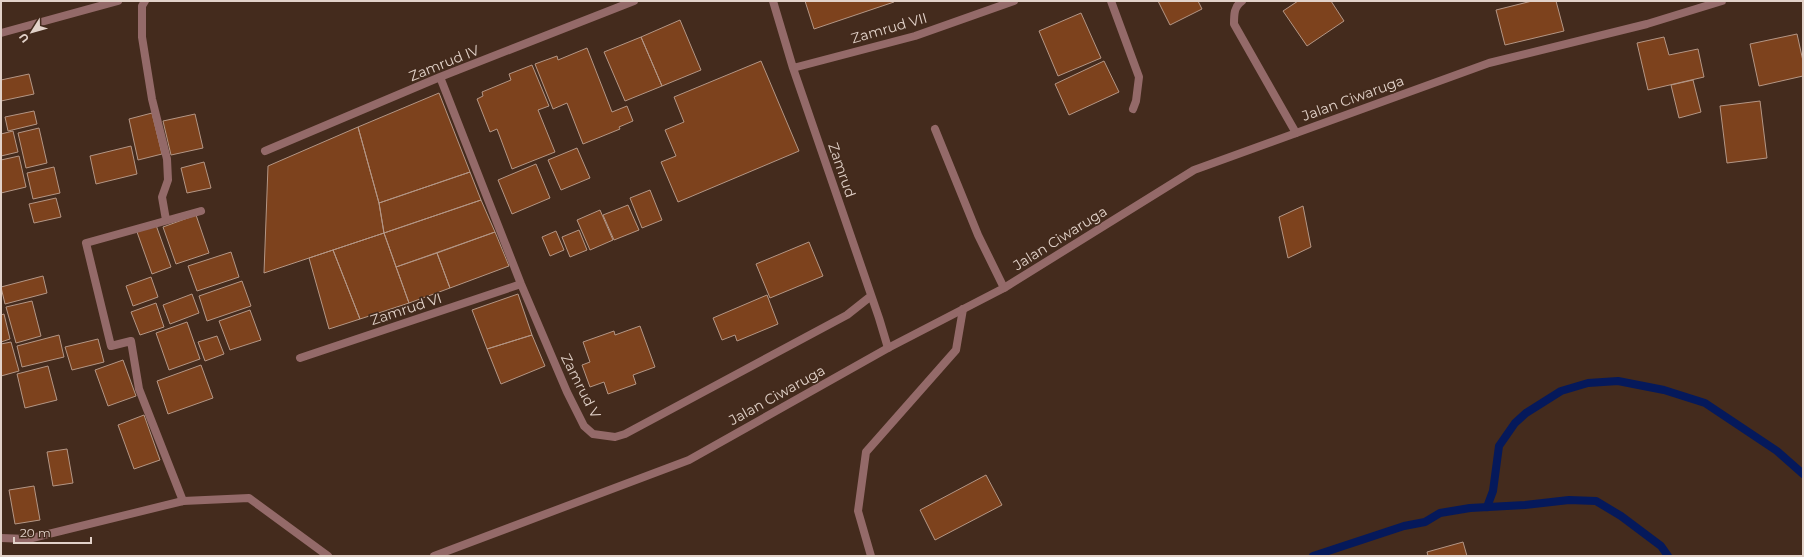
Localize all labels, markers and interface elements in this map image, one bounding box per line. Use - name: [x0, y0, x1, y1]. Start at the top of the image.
- street label: Zamrud VII: [849, 9, 929, 47]
- north arrow: [12, 12, 52, 52]
- text: U: [16, 30, 32, 46]
- street label: Zamrud IV: [406, 41, 482, 85]
- street label: Jalan Ciwaruga: [1299, 71, 1406, 125]
- street label: Zamrud: [824, 140, 860, 200]
- street label: Jalan Ciwaruga: [1009, 202, 1110, 275]
- street label: Zamrud VI: [368, 289, 444, 329]
- street label: Zamrud V: [557, 351, 605, 422]
- street label: Jalan Ciwaruga: [725, 361, 828, 429]
- scale bar: [14, 519, 91, 545]
- text: 20 m: [20, 525, 51, 540]

